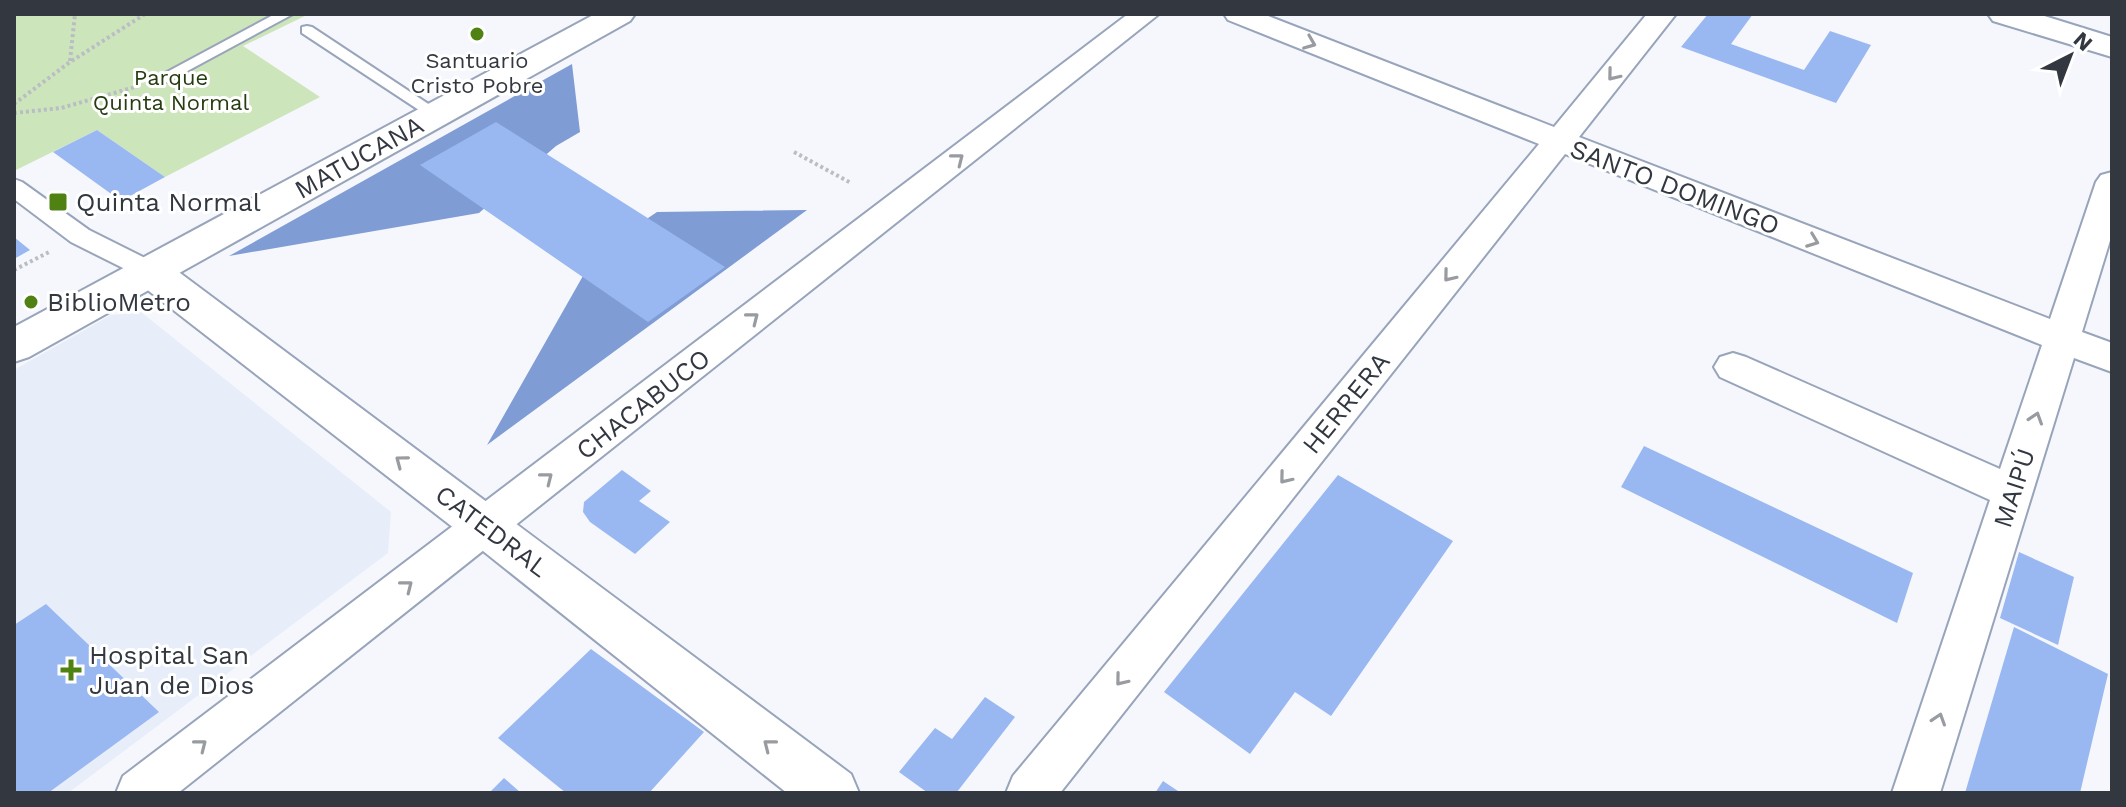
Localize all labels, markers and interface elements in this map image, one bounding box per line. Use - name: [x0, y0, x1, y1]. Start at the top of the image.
- north arrow: [2030, 16, 2110, 96]
- marker: Santuario Cristo Pobre: [468, 25, 486, 43]
- text: N: [2069, 27, 2097, 56]
- one-way arrow: [1302, 33, 1316, 50]
- place label: Santuario Cristo Pobre: [411, 48, 543, 98]
- park label: Parque Quinta Normal: [93, 65, 249, 115]
- one-way arrow: [1608, 65, 1623, 80]
- street label: MATUCANA: [289, 109, 429, 205]
- street label: SANTO DOMINGO: [1566, 133, 1784, 241]
- one-way arrow: [949, 154, 963, 169]
- place label: Quinta Normal: [76, 187, 261, 217]
- marker: Quinta Normal: [47, 191, 69, 213]
- one-way arrow: [1805, 231, 1819, 248]
- one-way arrow: [1444, 267, 1459, 282]
- place label: BiblioMetro: [47, 287, 191, 317]
- marker: BiblioMetro: [22, 293, 40, 311]
- one-way arrow: [744, 314, 759, 328]
- street label: CHACABUCO: [570, 343, 716, 465]
- street label: HERRERA: [1296, 346, 1396, 460]
- one-way arrow: [2027, 412, 2043, 425]
- street label: MAIPÚ: [1987, 445, 2041, 531]
- one-way arrow: [395, 457, 410, 471]
- one-way arrow: [1280, 469, 1295, 483]
- one-way arrow: [538, 473, 553, 487]
- street label: CATEDRAL: [430, 479, 554, 583]
- one-way arrow: [398, 582, 413, 596]
- place label: Hospital San Juan de Dios: [89, 640, 254, 700]
- marker: Hospital San Juan de Dios: [60, 659, 82, 681]
- one-way arrow: [1116, 671, 1131, 685]
- one-way arrow: [1930, 712, 1946, 726]
- one-way arrow: [193, 741, 207, 755]
- one-way arrow: [763, 741, 778, 755]

